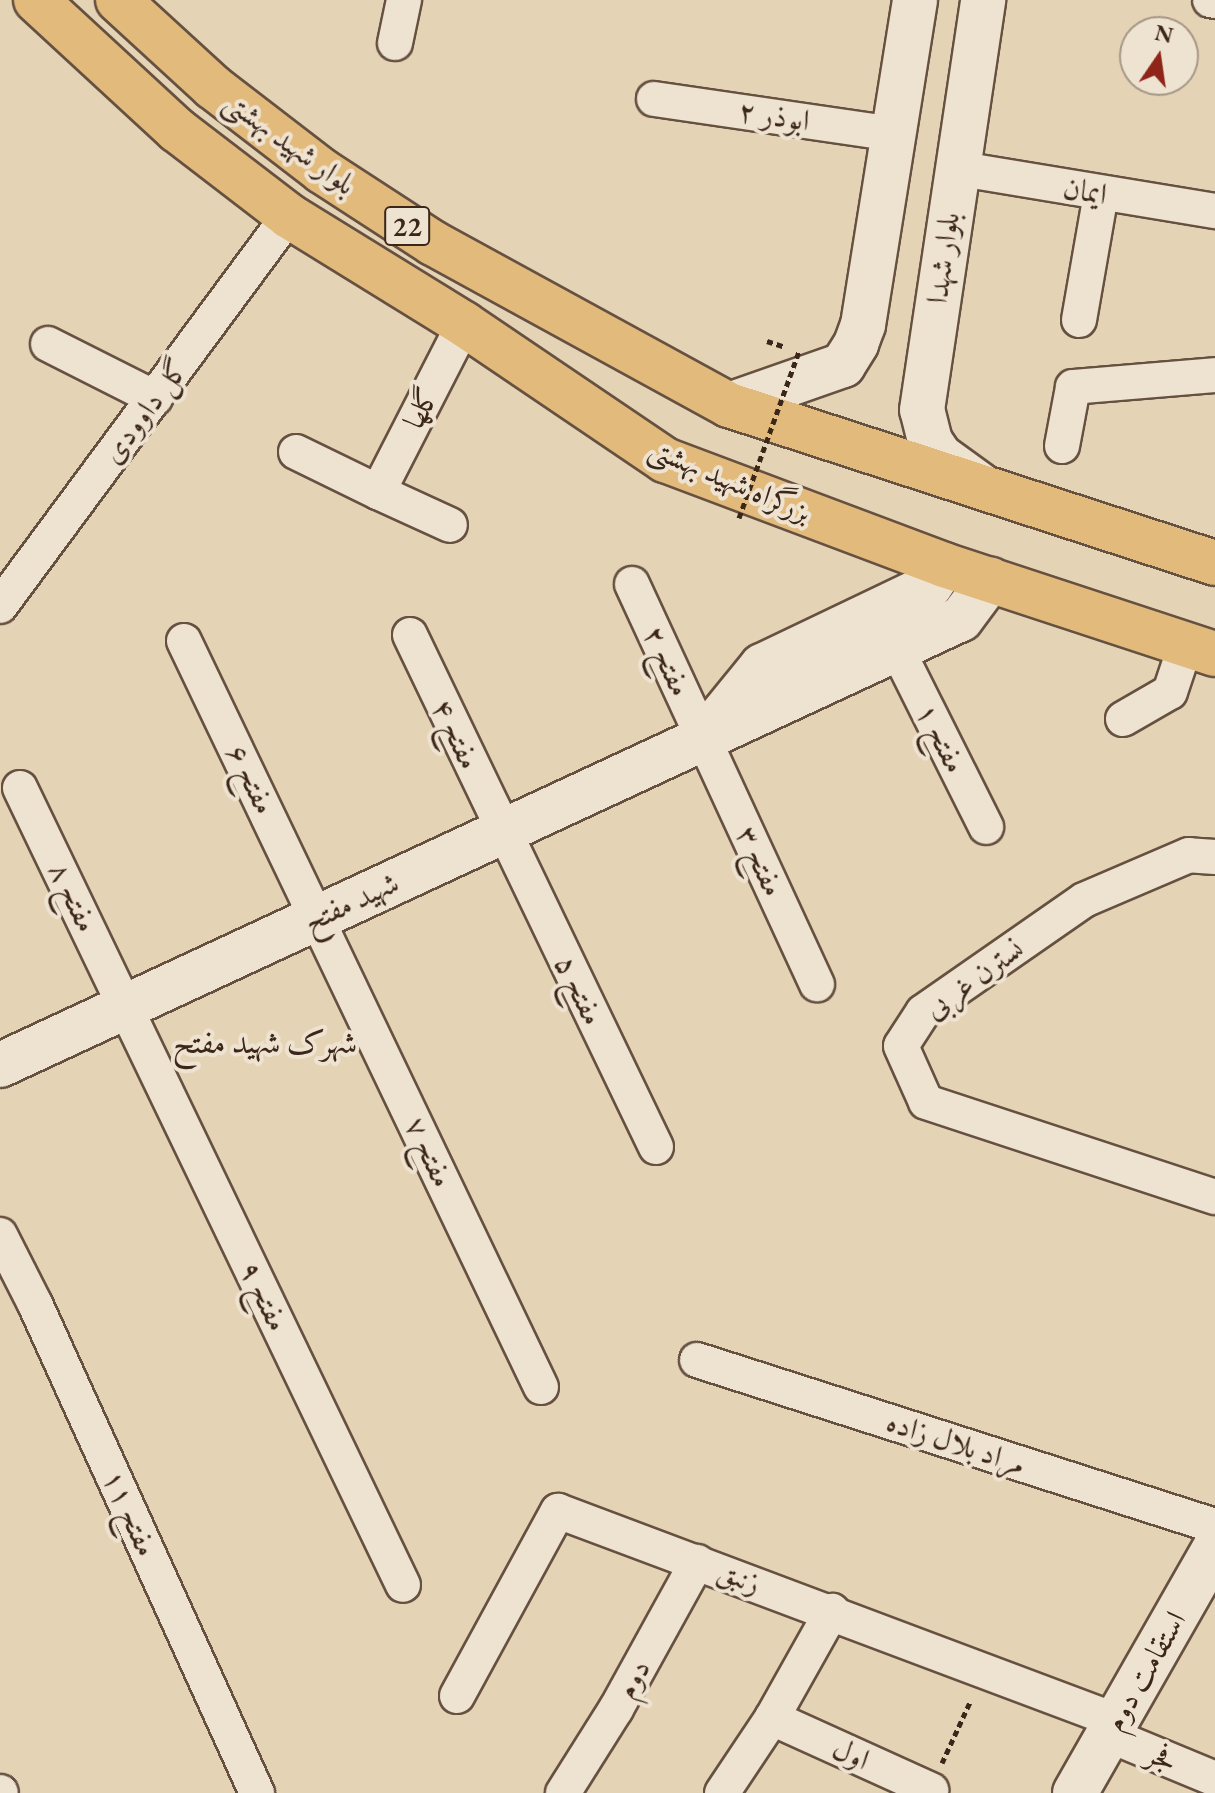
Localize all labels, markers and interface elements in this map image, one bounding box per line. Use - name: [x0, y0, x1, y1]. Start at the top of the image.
- north arrow: [1119, 16, 1199, 96]
- text: N: [1152, 18, 1176, 50]
- street label: بلوار شهید بهشتی: [217, 83, 363, 203]
- street label: ابوذر ۲: [736, 93, 812, 139]
- street label: ایمان: [1060, 169, 1110, 213]
- road number: 22: [383, 202, 431, 250]
- street label: بلوار شهدا: [919, 210, 967, 306]
- street label: گل داوودی: [94, 351, 196, 471]
- street label: گلها: [395, 381, 447, 435]
- street label: بزرگراه شهید بهشتی: [643, 430, 817, 530]
- street label: مفتح ۲: [635, 620, 699, 702]
- street label: مفتح ۴: [424, 693, 488, 775]
- street label: مفتح ۱: [908, 697, 974, 779]
- street label: مفتح ۶: [219, 738, 283, 820]
- street label: مفتح ۳: [728, 820, 792, 902]
- street label: مفتح ۸: [41, 856, 105, 938]
- street label: شهید مفتح: [298, 864, 404, 940]
- street label: نسترن غربی: [917, 931, 1031, 1027]
- street label: مفتح ۵: [547, 949, 611, 1031]
- district label: شهرک شهید مفتح: [173, 1023, 357, 1061]
- street label: مفتح ۷: [397, 1111, 461, 1193]
- street label: مفتح ۹: [232, 1255, 296, 1337]
- street label: مراد بلال زاده: [882, 1404, 1030, 1482]
- street label: مفتح ۱۱: [95, 1464, 165, 1562]
- street label: زنبق: [712, 1553, 766, 1601]
- street label: استقامت دوم: [1096, 1605, 1194, 1737]
- street label: دوم: [608, 1653, 658, 1705]
- street label: اول: [827, 1730, 875, 1778]
- street label: فجر: [1141, 1735, 1183, 1779]

